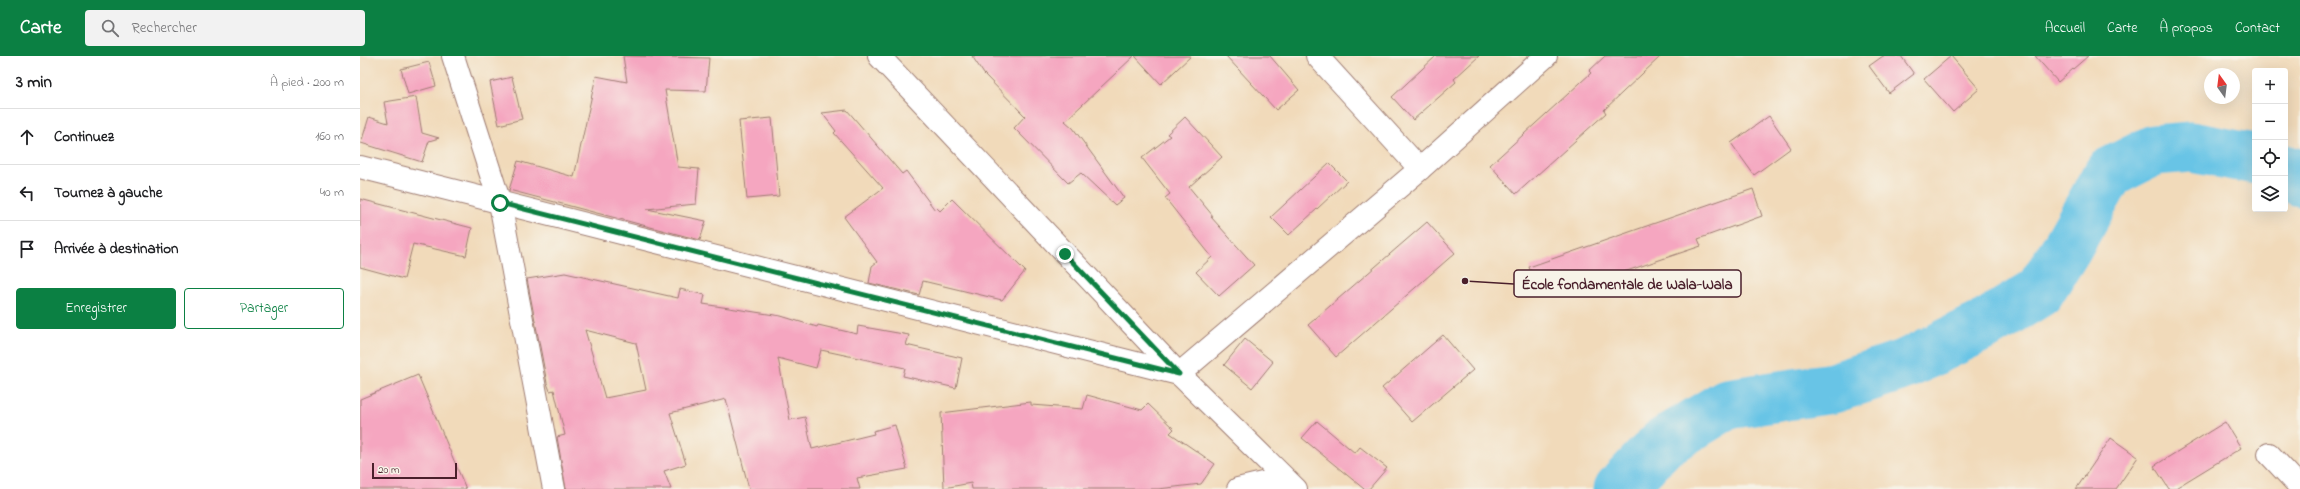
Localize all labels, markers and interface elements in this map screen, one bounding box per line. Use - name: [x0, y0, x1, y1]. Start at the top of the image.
- search box: [85, 10, 365, 46]
- text: Carte: [20, 15, 61, 42]
- icon: search: [99, 17, 121, 39]
- text: Rechercher: [131, 17, 197, 39]
- text: Accueil: [2045, 18, 2085, 39]
- text: Carte: [2107, 18, 2138, 39]
- text: À propos: [2160, 18, 2213, 39]
- text: Contact: [2235, 18, 2280, 39]
- north arrow: [2204, 68, 2240, 104]
- map controls: [2252, 68, 2288, 212]
- button: +: [2252, 68, 2288, 104]
- text: 3 min: [16, 70, 52, 95]
- text: À pied · 200 m: [270, 73, 344, 92]
- button: −: [2252, 104, 2288, 140]
- icon: ahead: [16, 126, 38, 148]
- text: Continuez: [54, 126, 114, 148]
- text: 160 m: [315, 127, 344, 146]
- button: locate: [2252, 140, 2288, 176]
- button: layers: [2252, 176, 2288, 212]
- icon: left: [16, 182, 38, 204]
- text: Tournez à gauche: [54, 182, 162, 204]
- text: 40 m: [320, 183, 344, 202]
- route start: [491, 194, 509, 212]
- icon: arrive: [16, 238, 38, 260]
- text: Arrivée à destination: [54, 238, 179, 260]
- route end: [1056, 245, 1074, 263]
- callout: École fondamentale de Wala-Wala: [1514, 270, 1741, 297]
- text: École fondamentale de Wala-Wala: [1522, 274, 1732, 296]
- button: Enregistrer: [16, 288, 176, 329]
- button: Partager: [184, 288, 344, 329]
- scale bar: [372, 461, 457, 480]
- text: 20 m: [378, 462, 400, 478]

